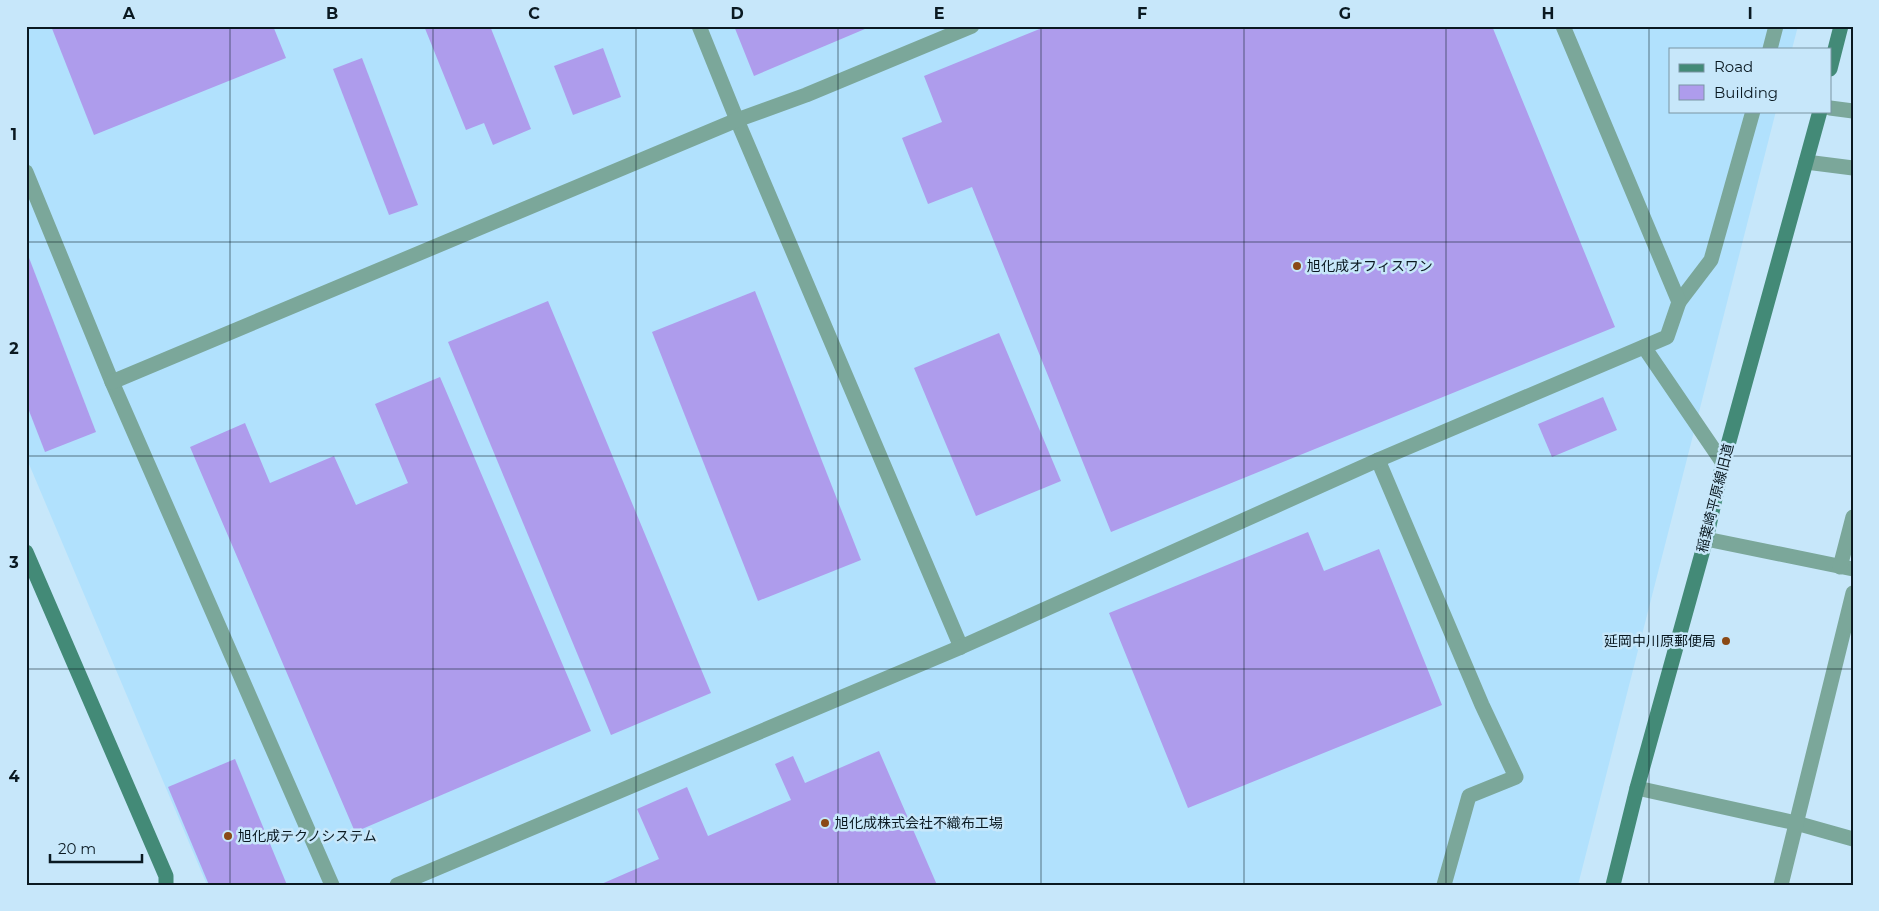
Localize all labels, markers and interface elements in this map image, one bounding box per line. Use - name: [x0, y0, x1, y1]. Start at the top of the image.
- text: A: [122, 4, 136, 23]
- text: B: [326, 4, 338, 23]
- text: C: [528, 4, 540, 23]
- text: D: [730, 4, 744, 23]
- text: E: [934, 4, 944, 23]
- text: F: [1137, 4, 1147, 23]
- text: G: [1339, 4, 1351, 23]
- text: H: [1542, 4, 1554, 23]
- text: I: [1747, 4, 1753, 23]
- legend: [1669, 48, 1832, 112]
- text: Road: [1714, 57, 1753, 76]
- text: Building: [1714, 83, 1778, 102]
- text: 1: [11, 125, 17, 144]
- place label: 旭化成オフィスワン: [1307, 257, 1433, 275]
- marker: 旭化成オフィスワン: [1291, 260, 1303, 272]
- text: 2: [9, 339, 19, 358]
- street label: 稲葉崎平原線旧道: [1693, 441, 1737, 555]
- text: 3: [8, 553, 19, 572]
- place label: 延岡中川原郵便局: [1604, 632, 1716, 650]
- marker: 延岡中川原郵便局: [1720, 635, 1732, 647]
- text: 4: [8, 767, 20, 786]
- place label: 旭化成株式会社不織布工場: [835, 814, 1003, 832]
- marker: 旭化成株式会社不織布工場: [819, 817, 831, 829]
- place label: 旭化成テクノシステム: [238, 827, 377, 845]
- marker: 旭化成テクノシステム: [222, 830, 234, 842]
- scale bar: [50, 831, 142, 863]
- text: 20 m: [58, 839, 96, 858]

